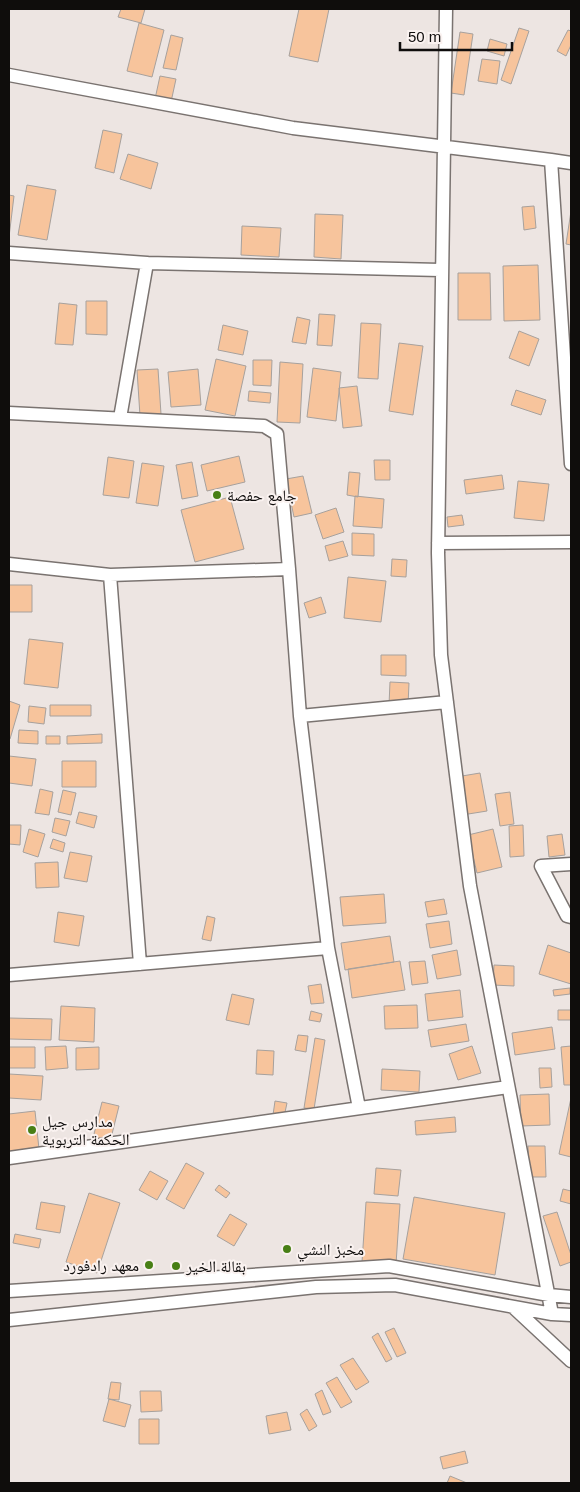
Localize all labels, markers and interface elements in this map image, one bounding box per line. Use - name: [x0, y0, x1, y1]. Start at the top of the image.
- scale bar: [400, 20, 512, 52]
- text: 50 m: [408, 28, 441, 45]
- place label: جامع حفصة: [227, 487, 297, 506]
- marker: جامع حفصة: [211, 489, 223, 501]
- place label: مدارس جيل الحكمة التربوية: [42, 1113, 130, 1149]
- marker: مدارس جيل الحكمة التربوية: [26, 1124, 38, 1136]
- place label: مخبز النشي: [297, 1241, 364, 1262]
- marker: مخبز النشي: [281, 1243, 293, 1255]
- place label: معهد رادفورد: [63, 1257, 139, 1275]
- place label: بقالة الخير: [185, 1258, 246, 1276]
- marker: معهد رادفورد: [143, 1259, 155, 1271]
- marker: بقالة الخير: [170, 1260, 182, 1272]

